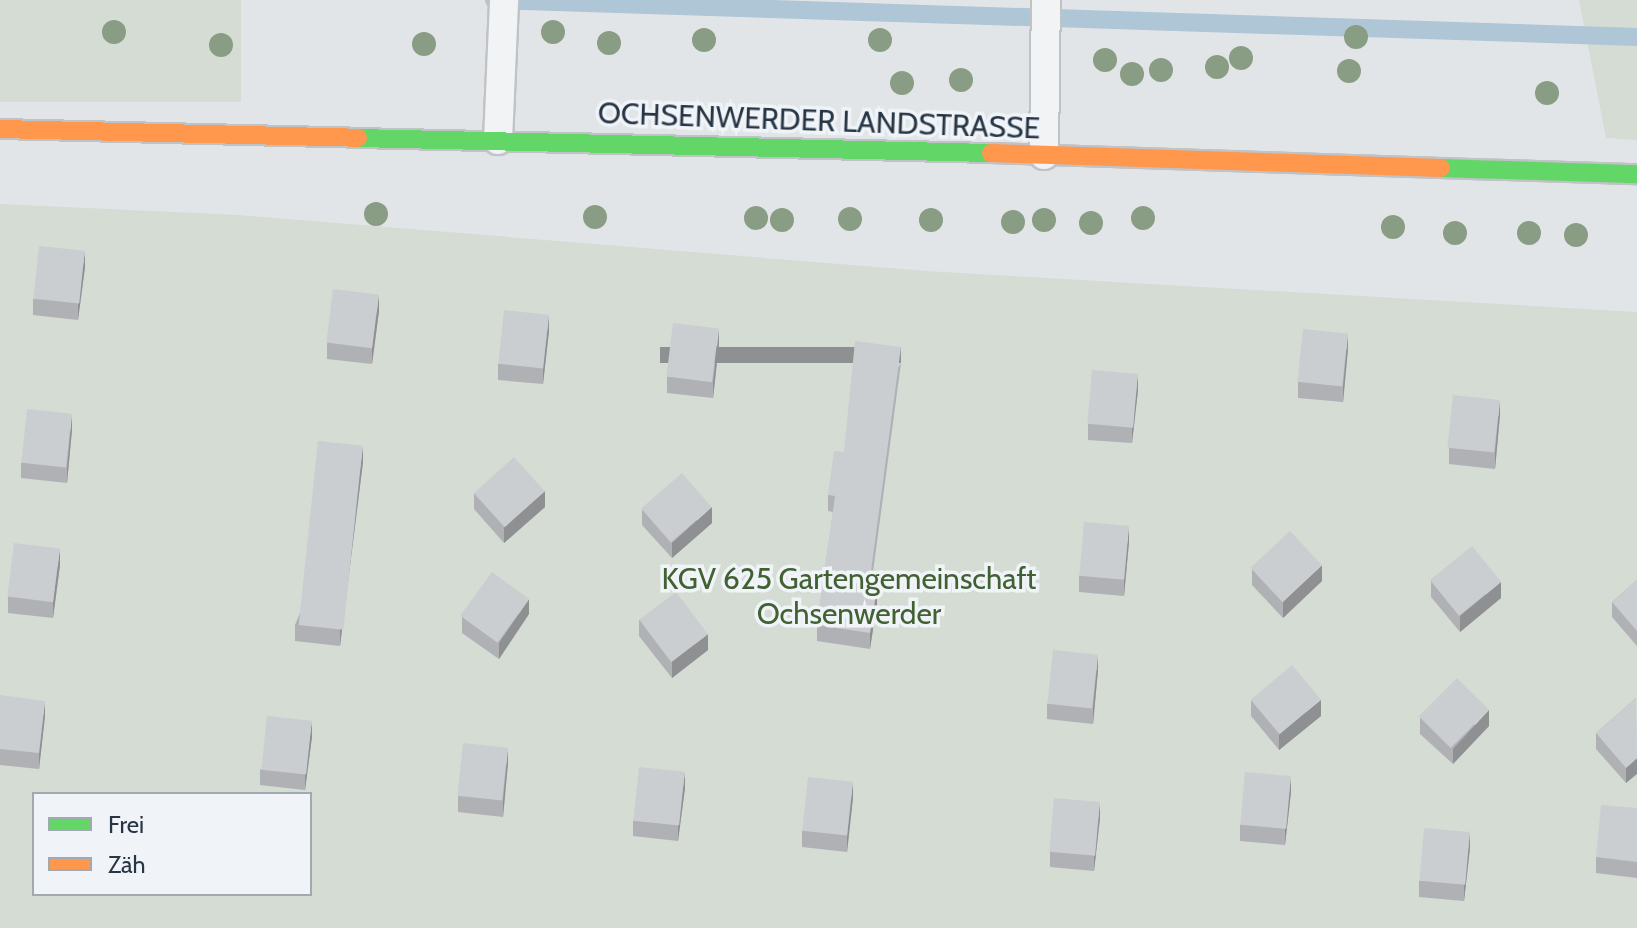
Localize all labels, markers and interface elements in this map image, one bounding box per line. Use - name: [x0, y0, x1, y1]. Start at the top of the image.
- street label: OCHSENWERDER LANDSTRASSE: [597, 95, 1041, 147]
- park label: KGV 625 Gartengemeinschaft Ochsenwerder: [662, 561, 1036, 632]
- legend: [32, 792, 312, 896]
- text: Frei: [108, 810, 144, 839]
- text: Zäh: [108, 850, 145, 879]

